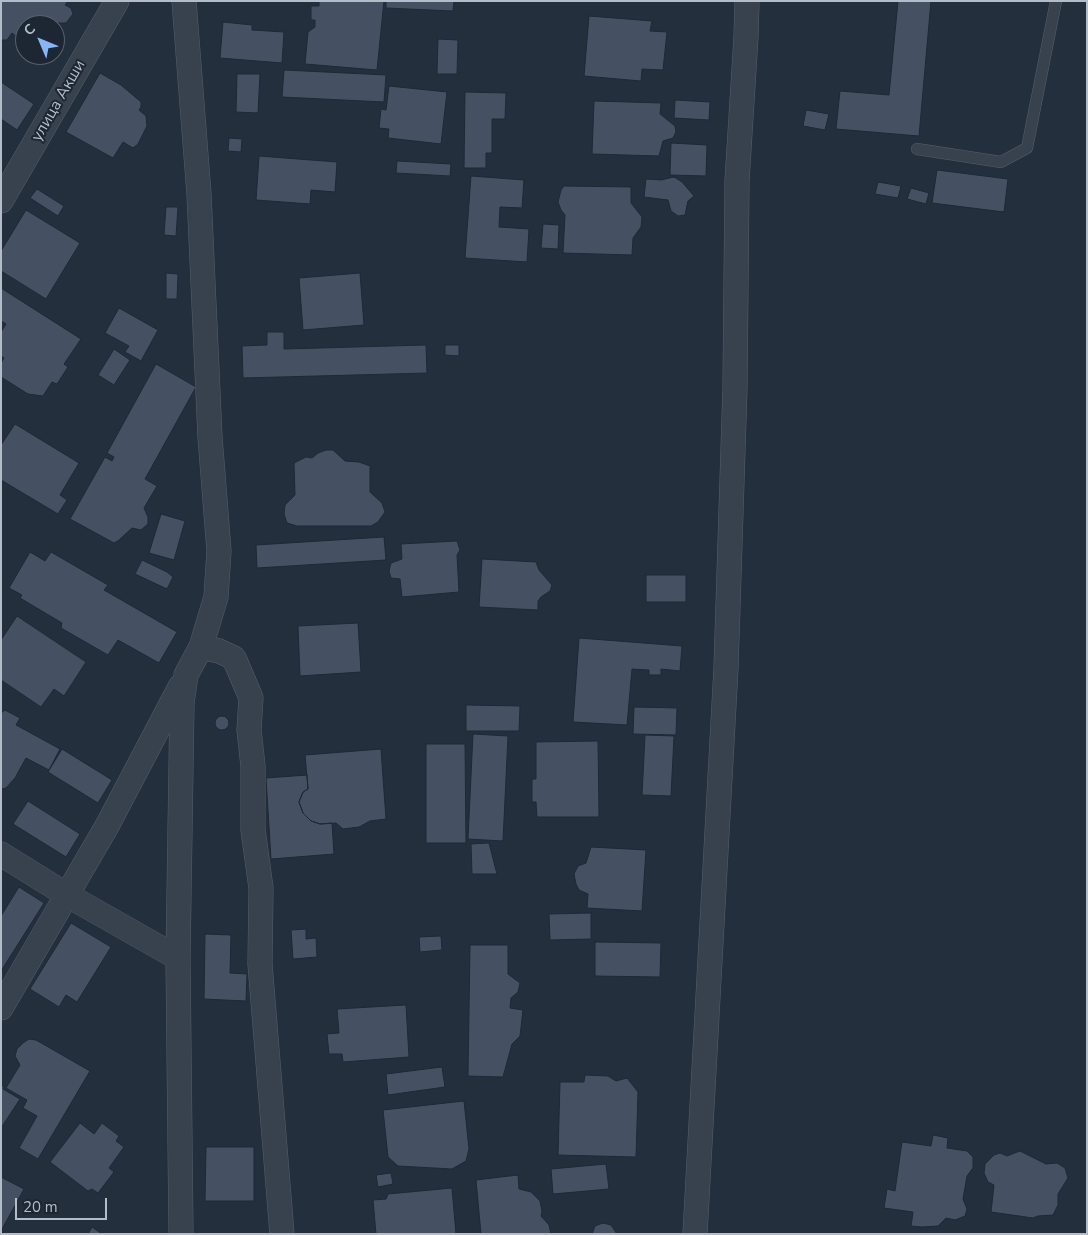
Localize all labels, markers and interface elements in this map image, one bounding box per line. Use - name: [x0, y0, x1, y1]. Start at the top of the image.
- north arrow: [15, 15, 65, 65]
- text: С: [20, 20, 40, 40]
- street label: улица Акши: [28, 57, 90, 145]
- scale bar: [18, 1188, 110, 1220]
- text: 20 m: [23, 1197, 58, 1217]

